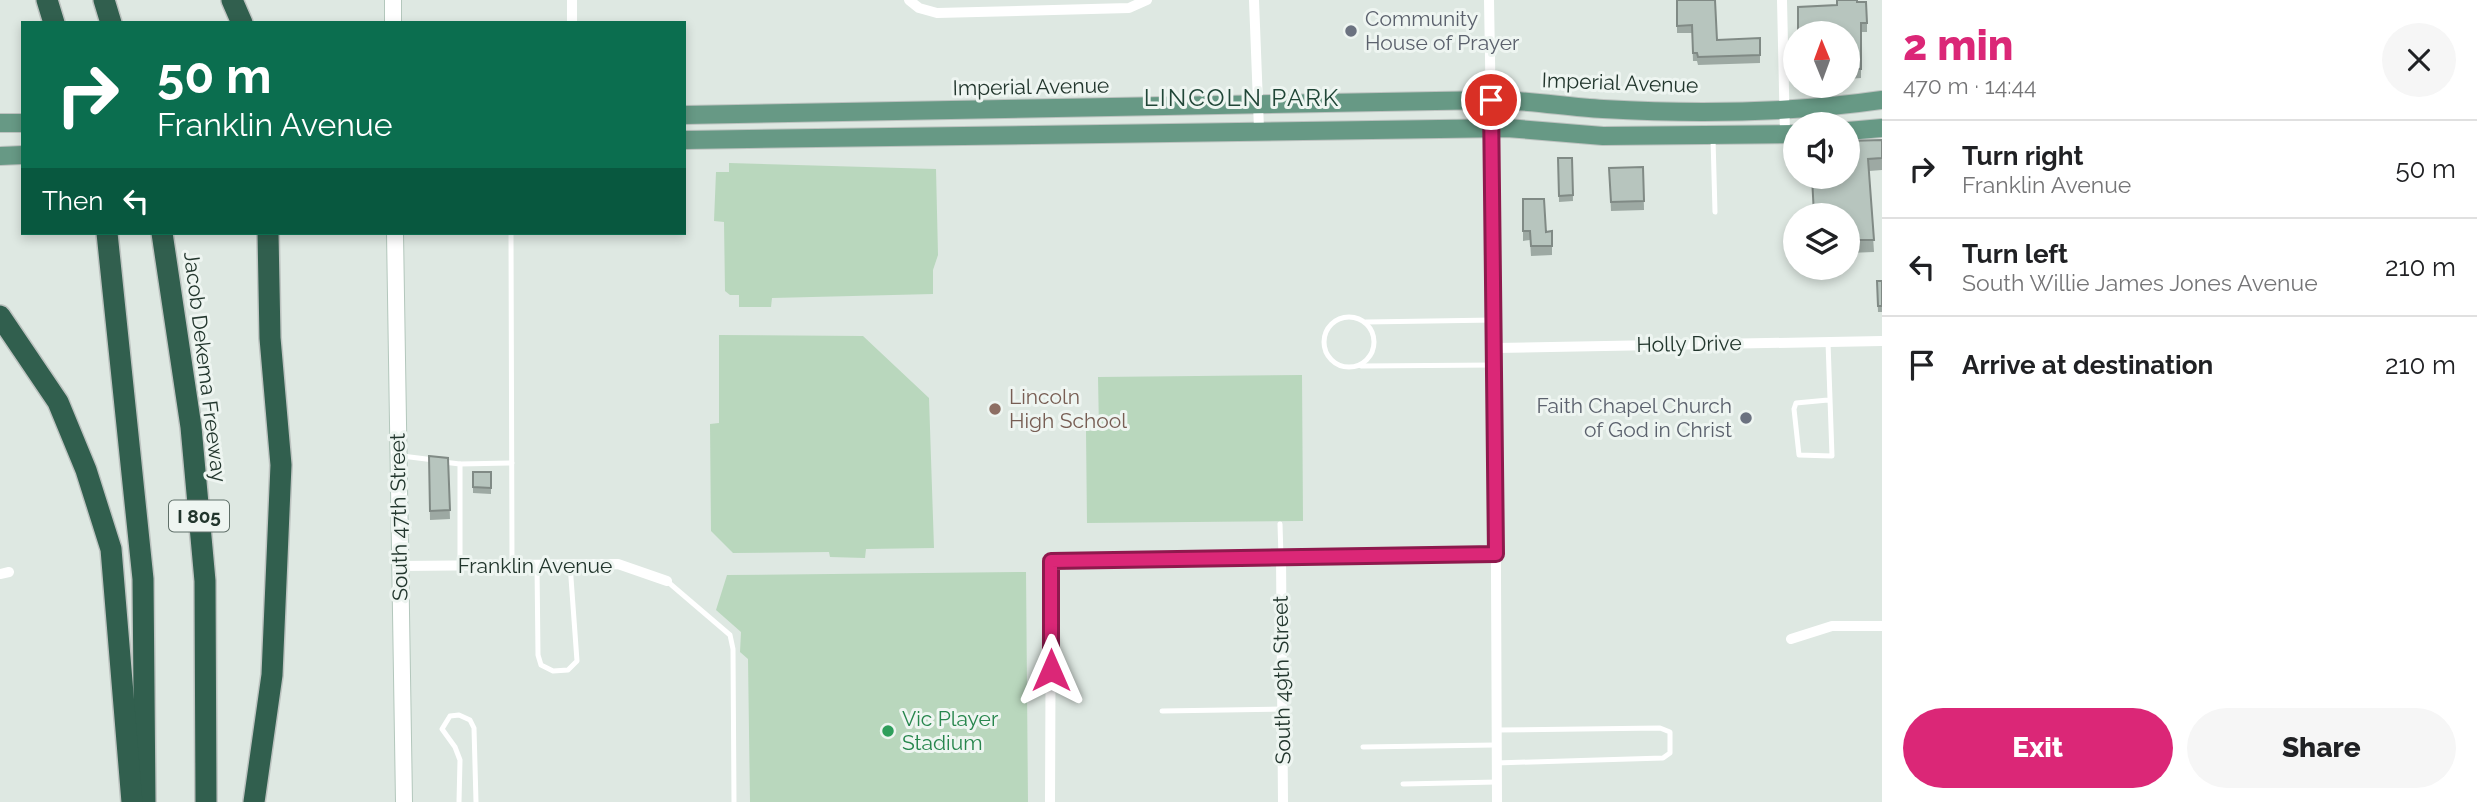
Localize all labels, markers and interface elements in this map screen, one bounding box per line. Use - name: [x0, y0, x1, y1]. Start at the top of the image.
- place label: Community House of Prayer: [1365, 6, 1520, 55]
- north arrow: [1783, 21, 1860, 98]
- map controls: [1783, 21, 1860, 280]
- text: 2 min: [1903, 21, 2013, 70]
- marker: Community House of Prayer: [1343, 23, 1359, 39]
- button: close: [2382, 23, 2456, 97]
- text: 50 m: [157, 47, 272, 104]
- icon: right: [42, 49, 133, 140]
- street label: Imperial Avenue: [1541, 67, 1699, 98]
- pin: [1461, 70, 1521, 130]
- text: 470 m · 14:44: [1903, 72, 2037, 99]
- street label: Imperial Avenue: [952, 73, 1110, 100]
- icon: arrive: [1472, 81, 1510, 119]
- district label: LINCOLN PARK: [1144, 83, 1340, 112]
- text: Franklin Avenue: [157, 106, 393, 143]
- button: sound: [1783, 112, 1860, 189]
- text: Turn right: [1962, 141, 2083, 171]
- icon: right: [1903, 150, 1941, 188]
- text: 50 m: [2395, 154, 2456, 184]
- text: Franklin Avenue: [1962, 171, 2131, 198]
- icon: left: [117, 182, 155, 220]
- text: Then: [42, 186, 103, 216]
- button: layers: [1783, 203, 1860, 280]
- text: Turn left: [1962, 239, 2068, 269]
- icon: left: [1903, 248, 1941, 286]
- street label: Jacob Dekema Freeway: [179, 250, 232, 484]
- text: 210 m: [2385, 252, 2456, 282]
- text: South Willie James Jones Avenue: [1962, 269, 2318, 296]
- street label: Holly Drive: [1636, 330, 1742, 357]
- icon: arrive: [1903, 346, 1941, 384]
- text: Arrive at destination: [1962, 350, 2213, 380]
- text: 210 m: [2385, 350, 2456, 380]
- place label: Lincoln High School: [1009, 384, 1127, 433]
- place label: Faith Chapel Church of God in Christ: [1537, 393, 1732, 442]
- marker: Lincoln High School: [987, 401, 1003, 417]
- marker: Faith Chapel Church of God in Christ: [1738, 410, 1754, 426]
- street label: South 47th Street: [385, 433, 412, 601]
- road number: I 805: [169, 500, 229, 531]
- street label: Franklin Avenue: [458, 553, 612, 578]
- street label: South 49th Street: [1268, 595, 1295, 765]
- position arrow: [1014, 633, 1088, 707]
- place label: Vic Player Stadium: [902, 706, 999, 755]
- button: Exit: [1903, 708, 2173, 788]
- button: Share: [2187, 708, 2456, 788]
- marker: Vic Player Stadium: [880, 723, 896, 739]

